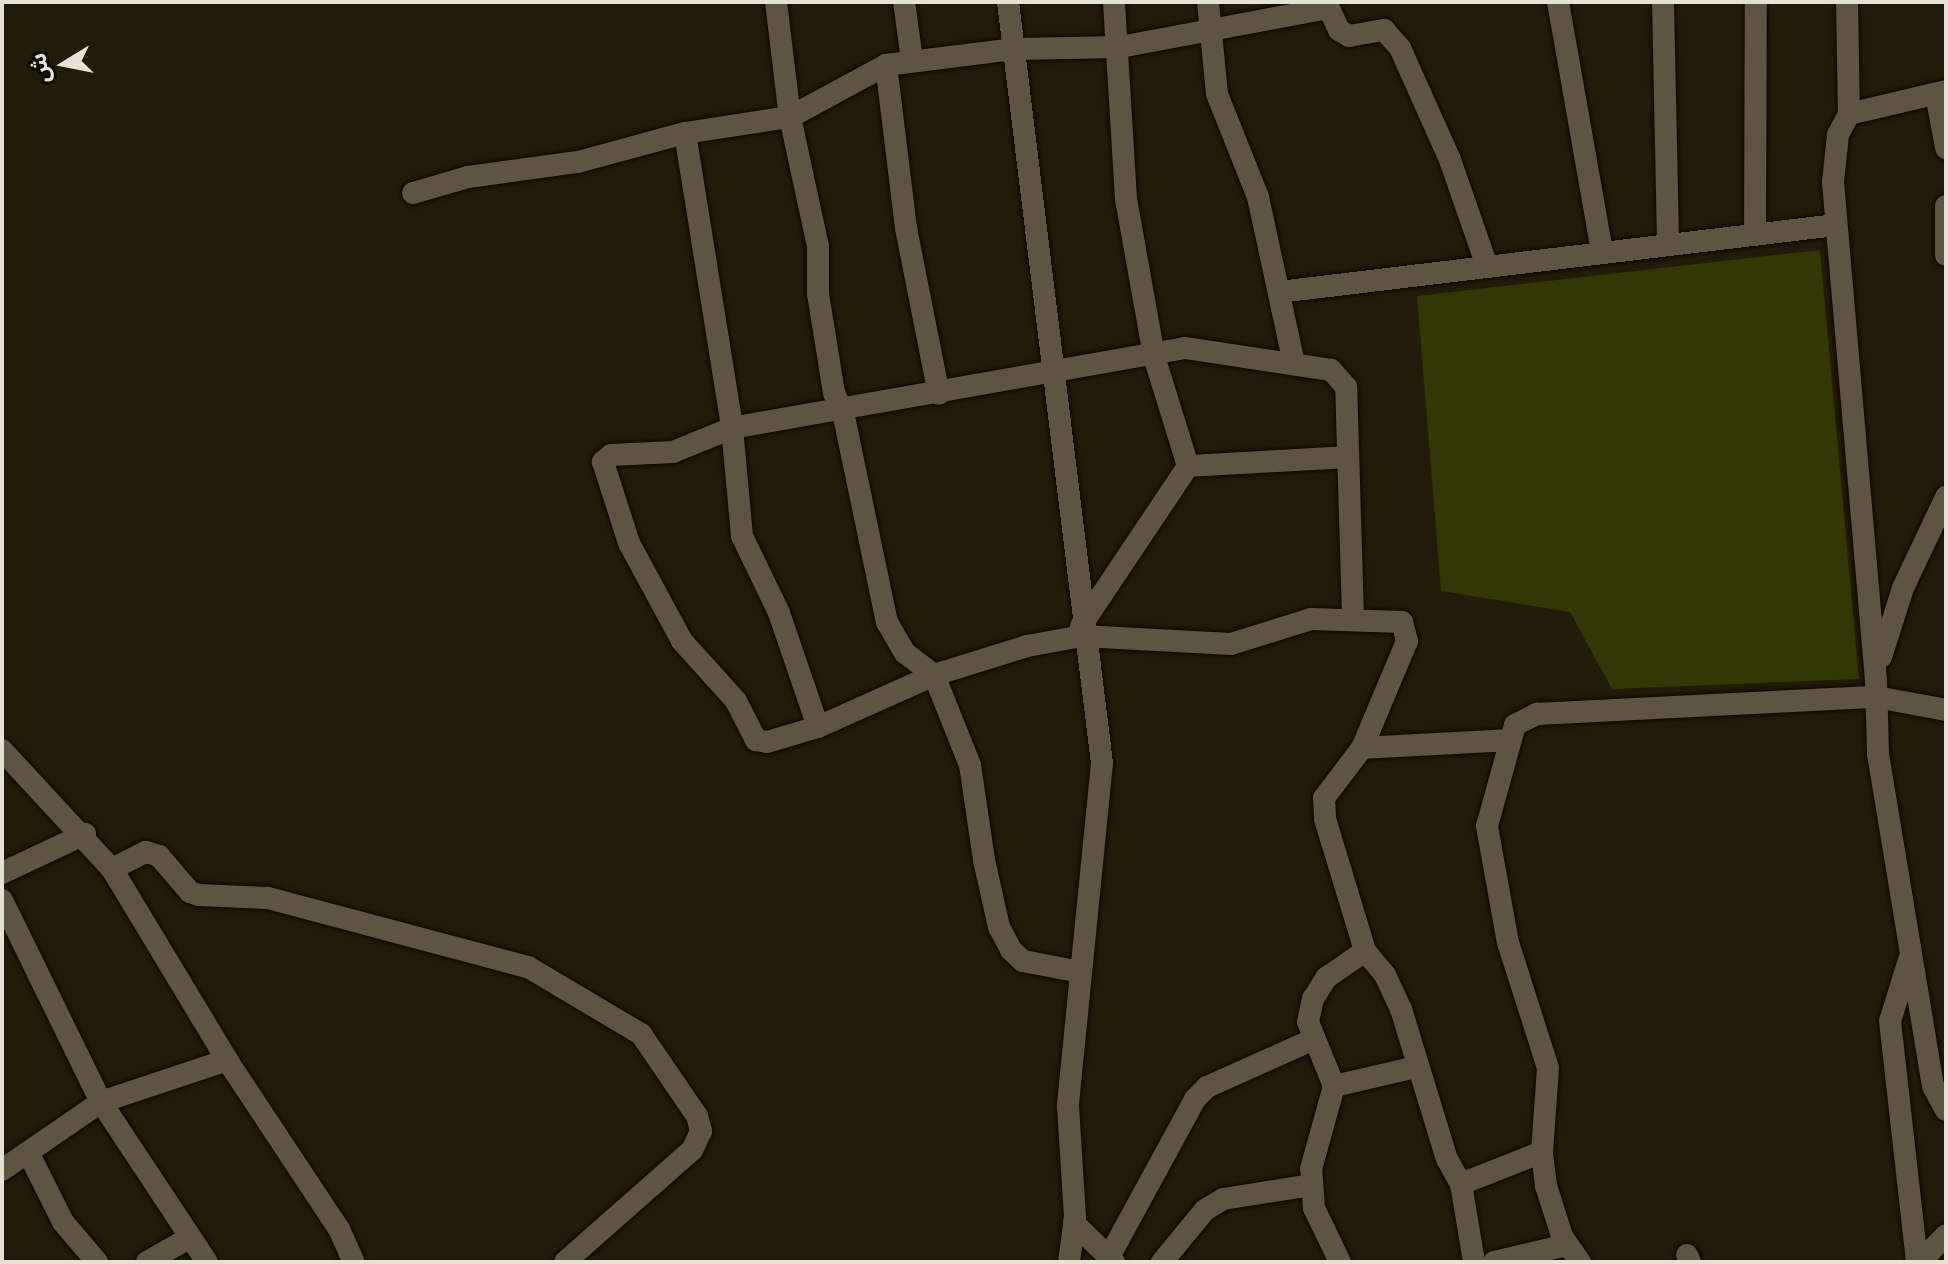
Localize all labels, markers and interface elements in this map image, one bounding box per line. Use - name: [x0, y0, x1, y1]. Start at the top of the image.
- north arrow: [24, 24, 104, 104]
- text: ش: [22, 51, 58, 86]

